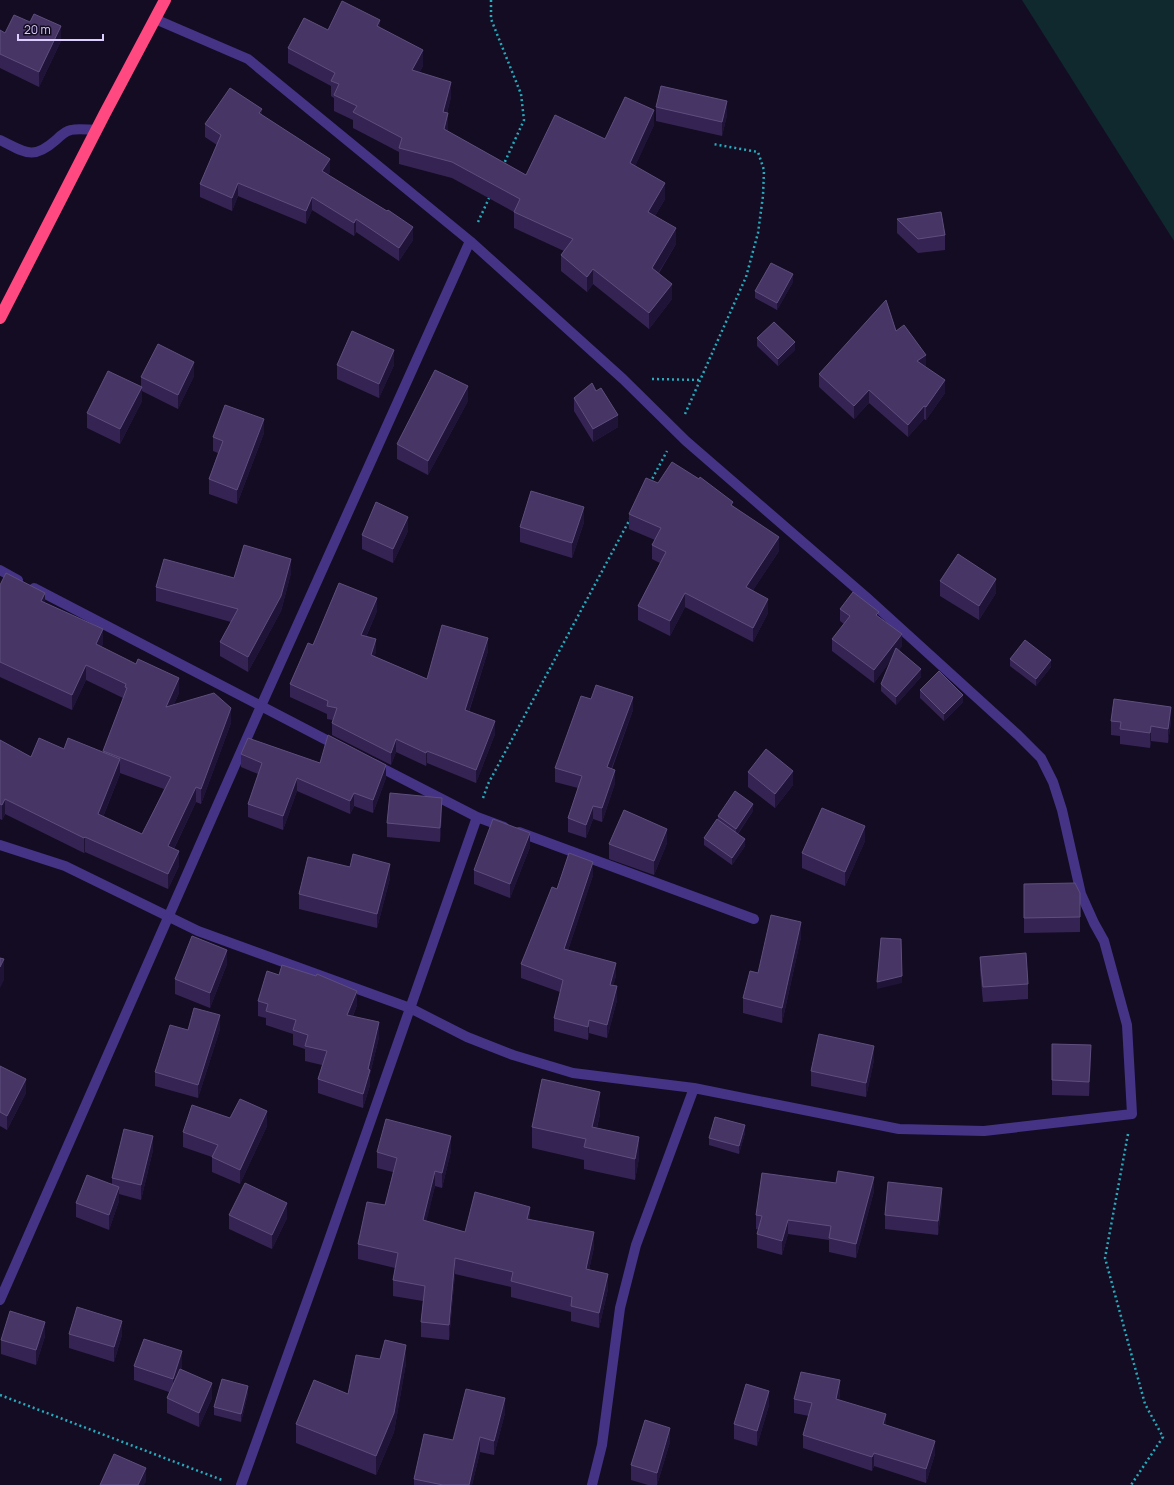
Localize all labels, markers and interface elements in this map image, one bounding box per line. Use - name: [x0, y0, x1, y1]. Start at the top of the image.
- scale bar: [18, 16, 103, 42]
- text: 20 m: [24, 21, 51, 38]

